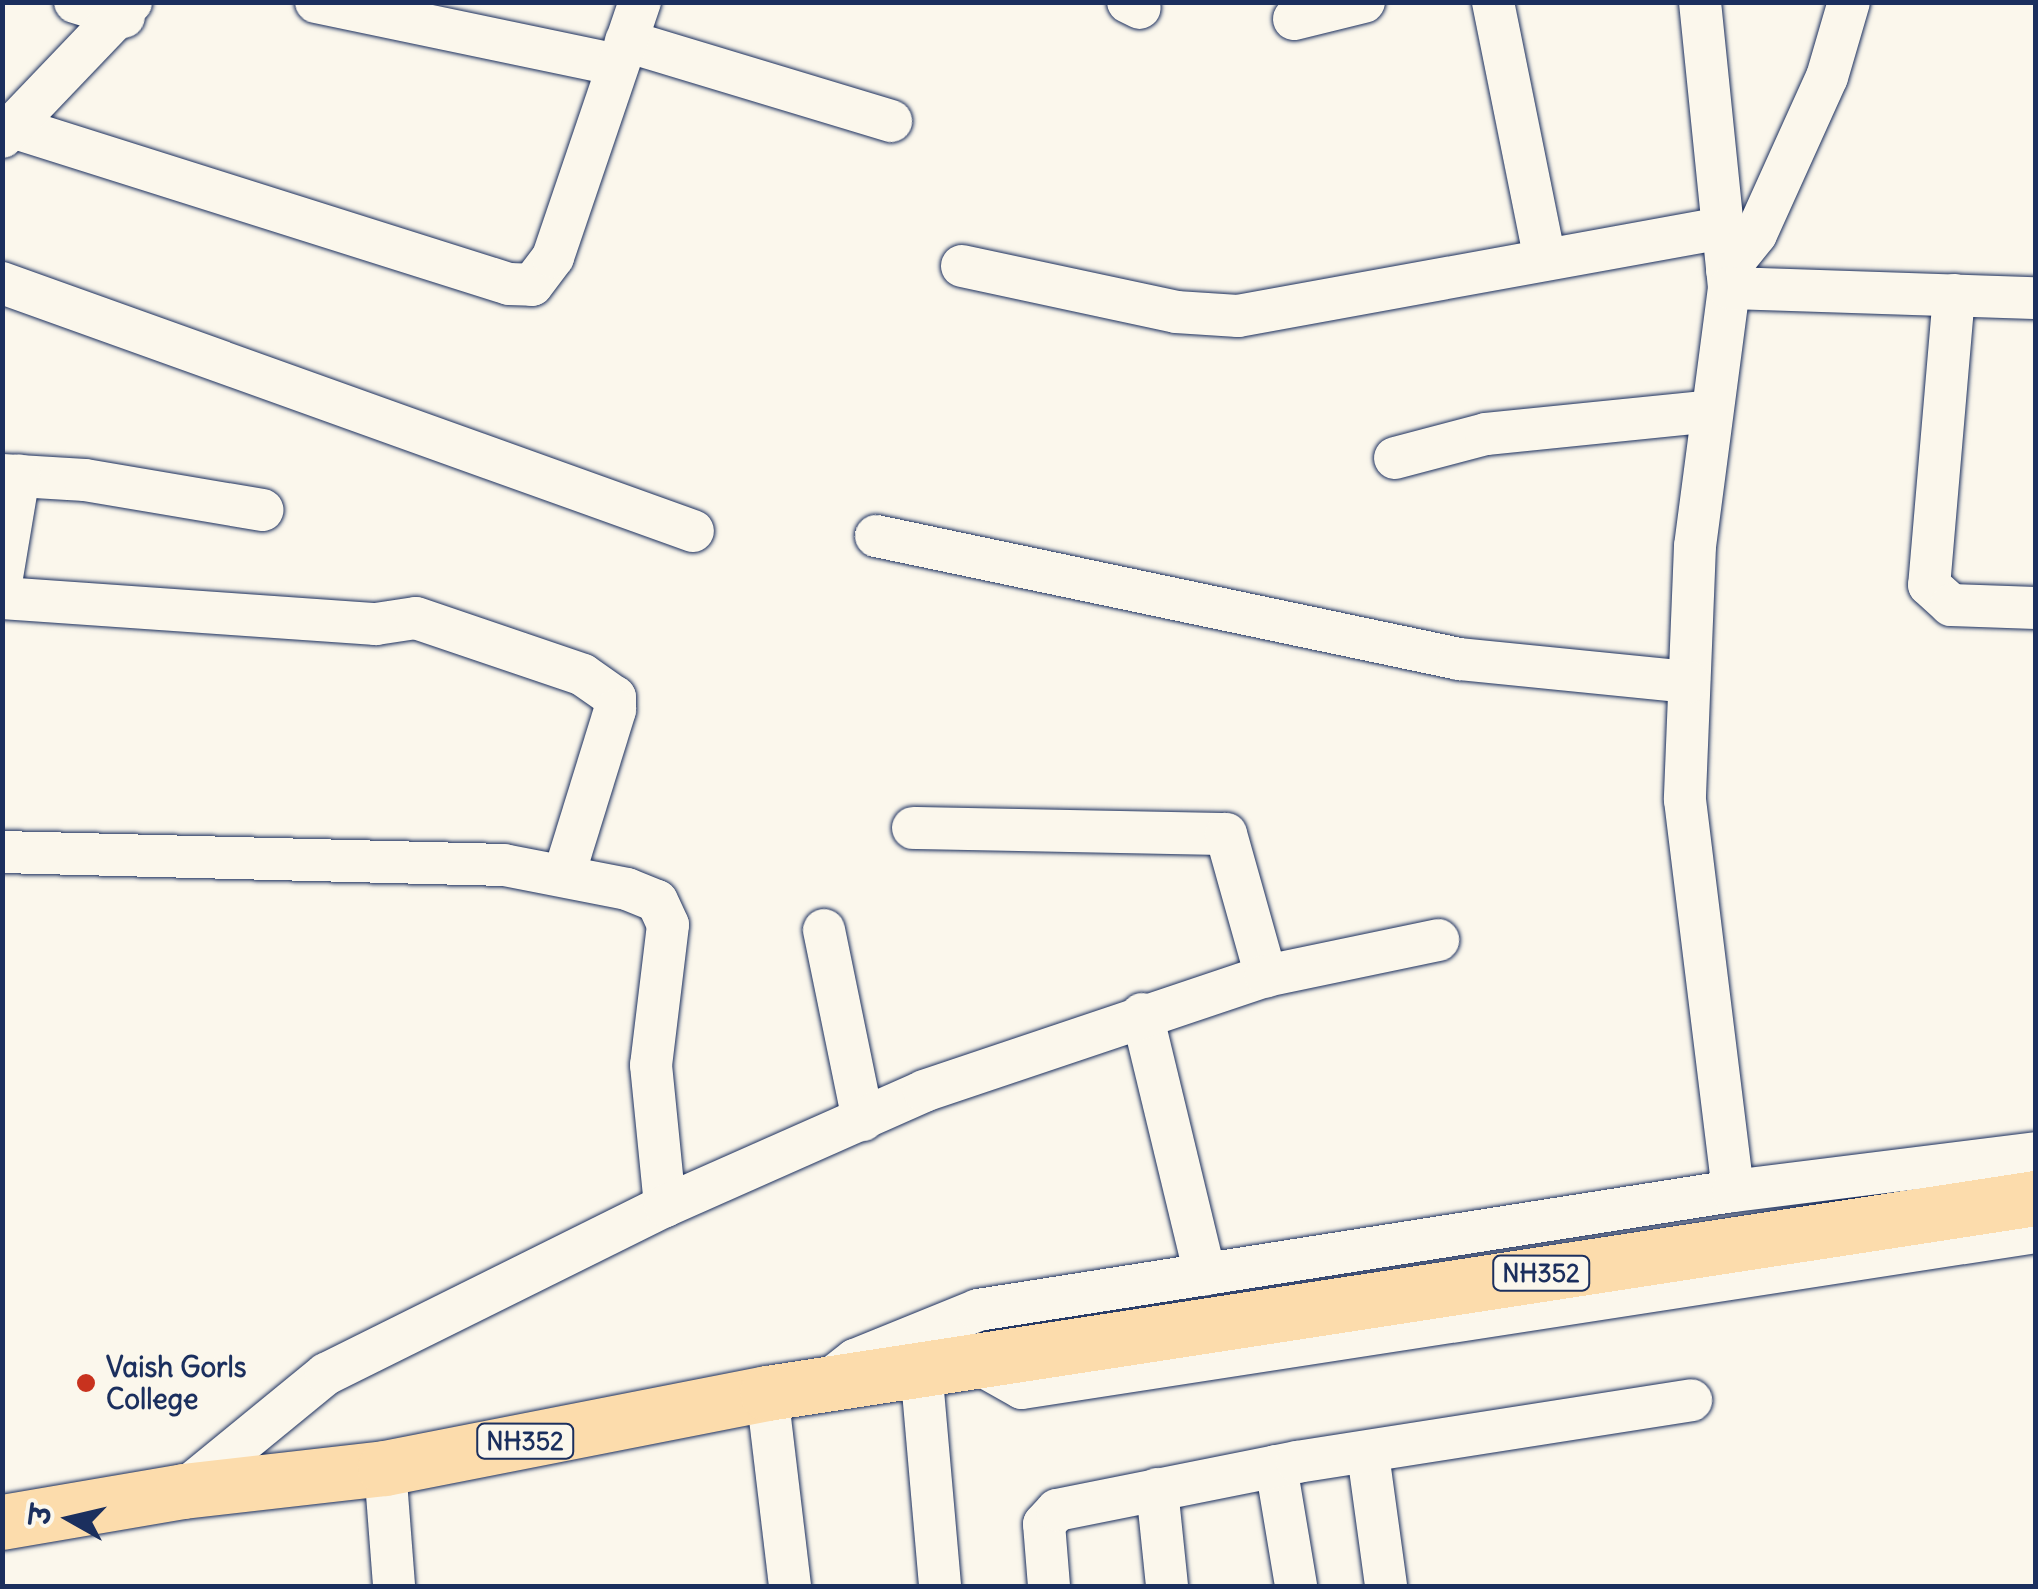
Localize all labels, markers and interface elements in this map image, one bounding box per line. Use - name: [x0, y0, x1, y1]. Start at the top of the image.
- road number: NH352: [1491, 1253, 1591, 1293]
- place label: Vaish Gorls College: [106, 1350, 247, 1416]
- marker: Vaish Gorls College: [75, 1372, 97, 1394]
- road number: NH352: [475, 1421, 575, 1461]
- north arrow: [20, 1469, 120, 1569]
- text: उ: [21, 1503, 59, 1527]

